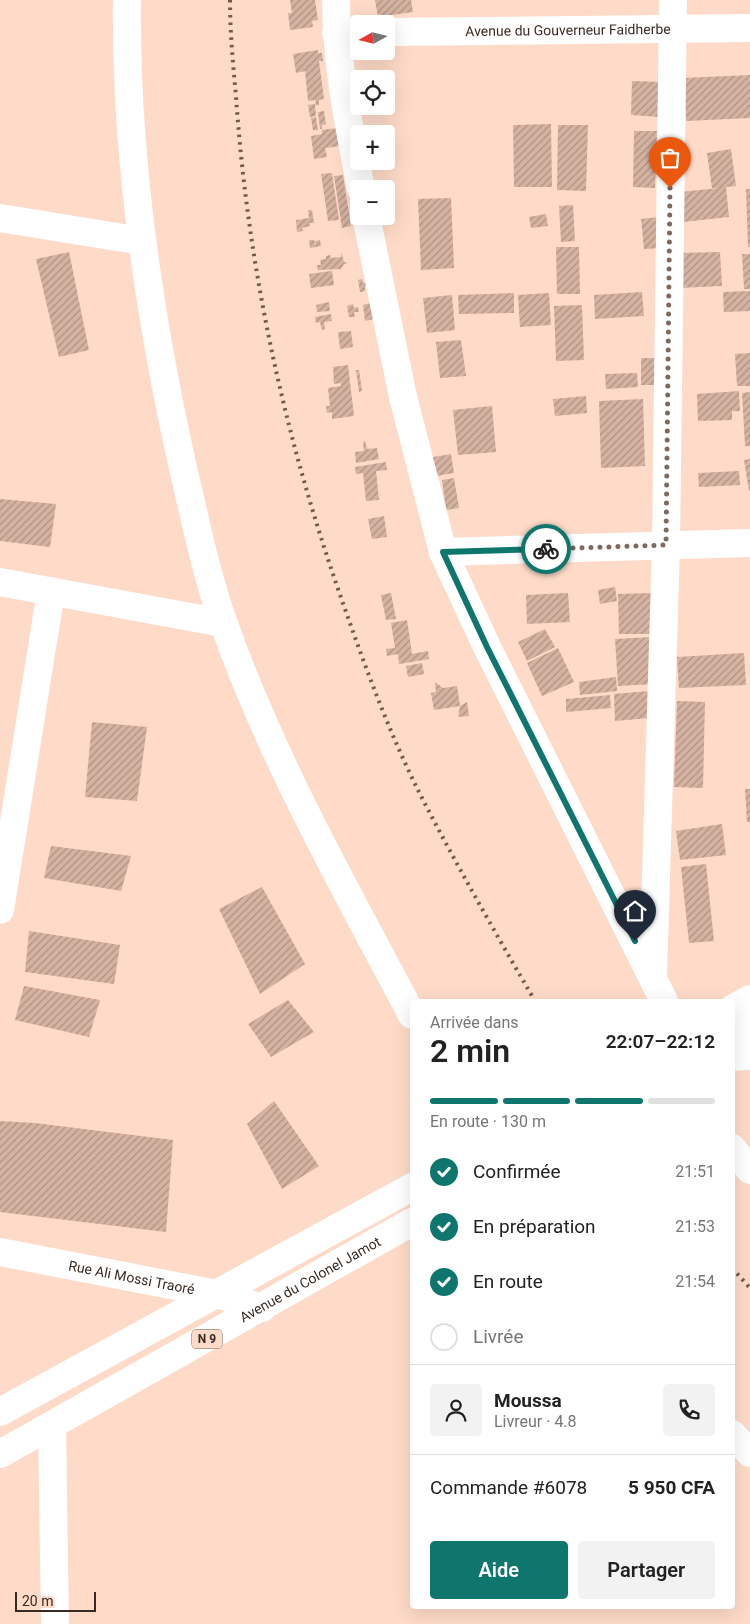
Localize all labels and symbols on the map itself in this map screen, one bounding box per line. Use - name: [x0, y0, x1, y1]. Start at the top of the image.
- north arrow: [350, 15, 395, 60]
- street label: Avenue du Gouverneur Faidherbe: [465, 21, 671, 39]
- pin: [649, 137, 691, 188]
- courier: [521, 524, 571, 574]
- pin: [614, 890, 656, 941]
- street label: Avenue du Colonel Jamot: [237, 1233, 384, 1325]
- street label: Rue Ali Mossi Traoré: [67, 1257, 196, 1297]
- road number: N 9: [192, 1330, 222, 1348]
- scale bar: [15, 1589, 96, 1612]

